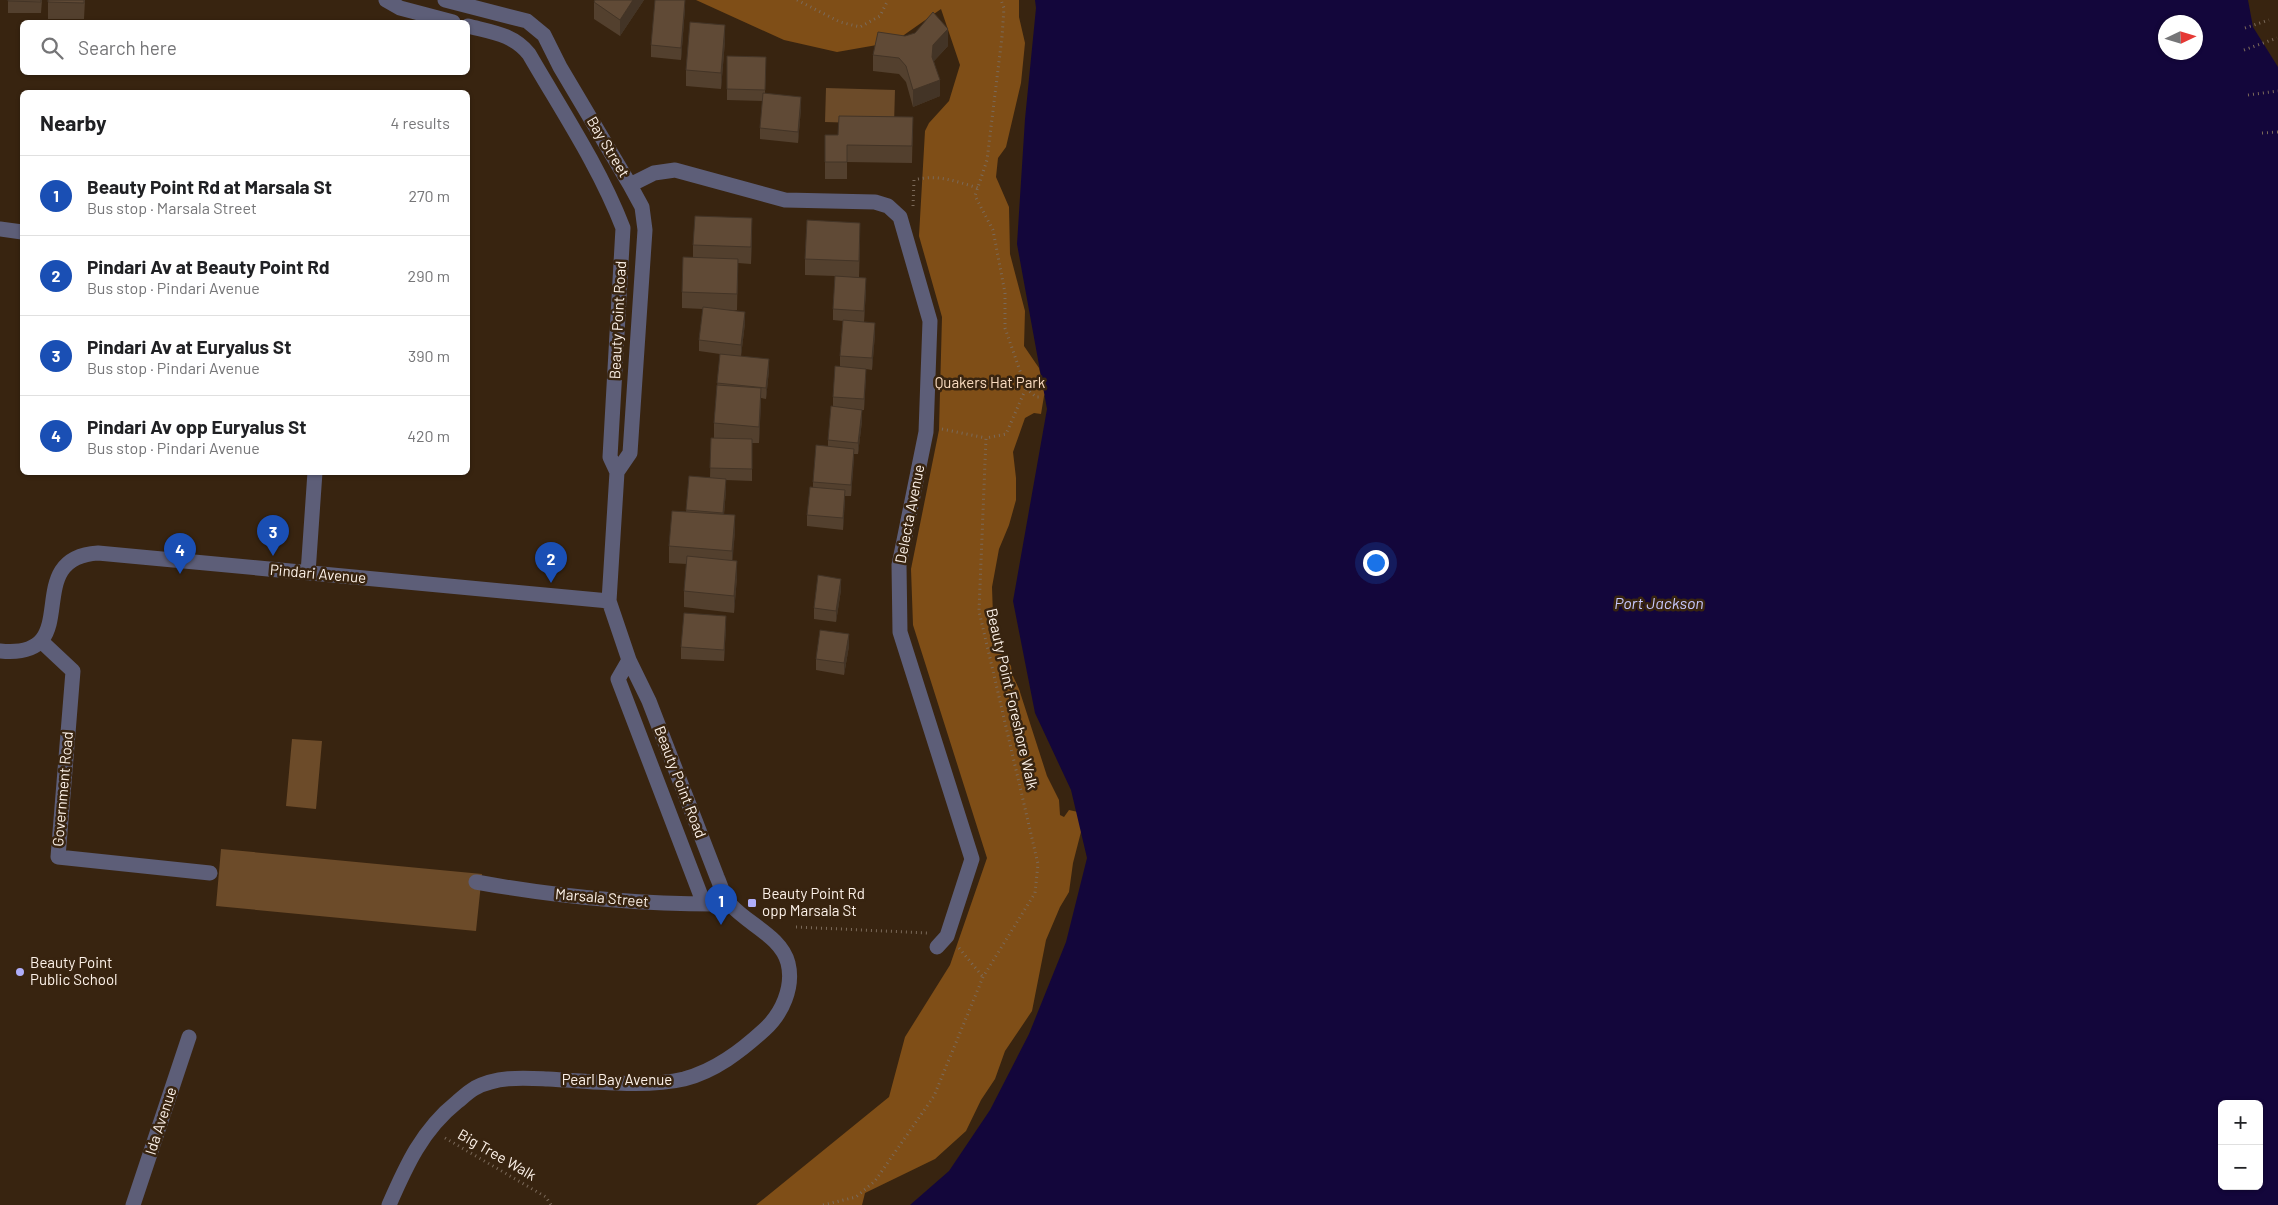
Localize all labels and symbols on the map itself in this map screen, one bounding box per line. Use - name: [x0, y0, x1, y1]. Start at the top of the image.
- north arrow: [2158, 15, 2203, 60]
- street label: Bay Street: [584, 113, 634, 180]
- street label: Beauty Point Road: [605, 260, 629, 380]
- park label: Quakers Hat Park: [935, 373, 1046, 391]
- street label: Delecta Avenue: [891, 463, 927, 565]
- pin: 3: [257, 515, 289, 556]
- pin: 4: [164, 533, 196, 574]
- pin: 2: [535, 542, 567, 583]
- your location: [1363, 550, 1389, 576]
- street label: Pindari Avenue: [269, 560, 367, 586]
- water label: Port Jackson: [1614, 593, 1704, 612]
- street label: Beauty Point Foreshore Walk: [983, 606, 1043, 792]
- street label: Beauty Point Road: [651, 723, 711, 840]
- street label: Government Road: [48, 731, 76, 847]
- street label: Marsala Street: [555, 884, 650, 910]
- pin: 1: [705, 884, 737, 925]
- place label: Beauty Point Rd opp Marsala St: [762, 884, 865, 919]
- marker: Beauty Point Rd opp Marsala St: [746, 897, 758, 909]
- place label: Beauty Point Public School: [30, 953, 118, 988]
- marker: Beauty Point Public School: [14, 966, 26, 978]
- street label: Pearl Bay Avenue: [562, 1070, 672, 1088]
- street label: Ida Avenue: [141, 1084, 179, 1157]
- street label: Big Tree Walk: [455, 1124, 540, 1184]

